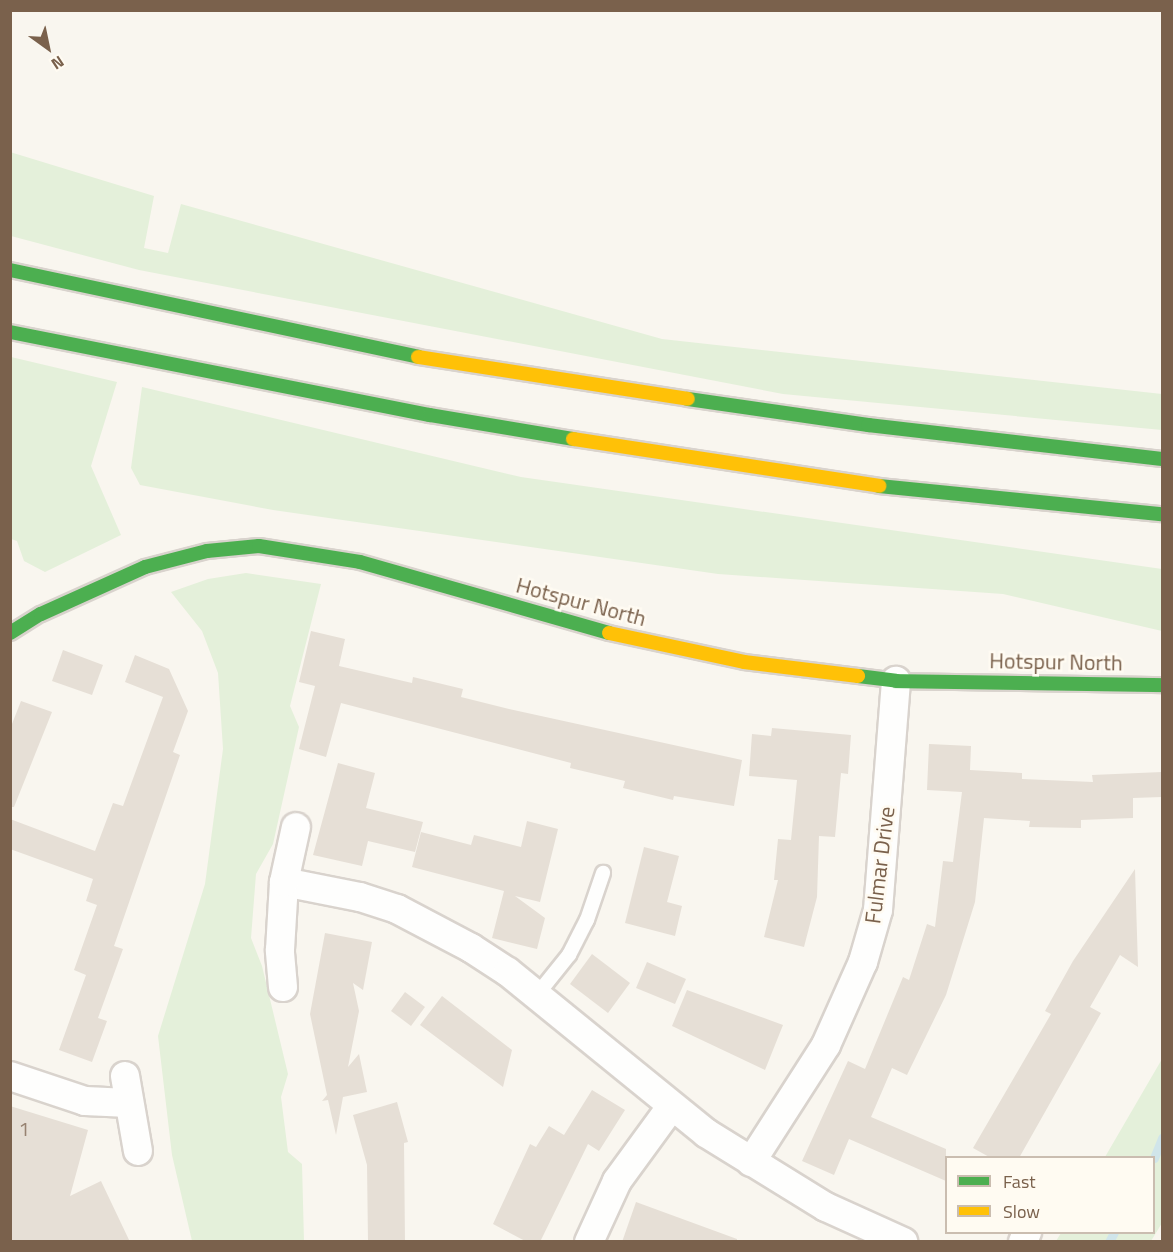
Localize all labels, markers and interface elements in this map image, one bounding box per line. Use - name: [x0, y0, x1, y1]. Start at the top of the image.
- north arrow: [18, 18, 78, 78]
- text: N: [47, 50, 69, 76]
- street label: Hotspur North: [513, 572, 649, 632]
- street label: Hotspur North: [989, 648, 1123, 676]
- street label: Fulmar Drive: [860, 805, 900, 925]
- house number: 1: [18, 1116, 30, 1140]
- legend: [945, 1156, 1155, 1234]
- text: Fast: [1003, 1168, 1036, 1195]
- text: Slow: [1003, 1198, 1040, 1225]

